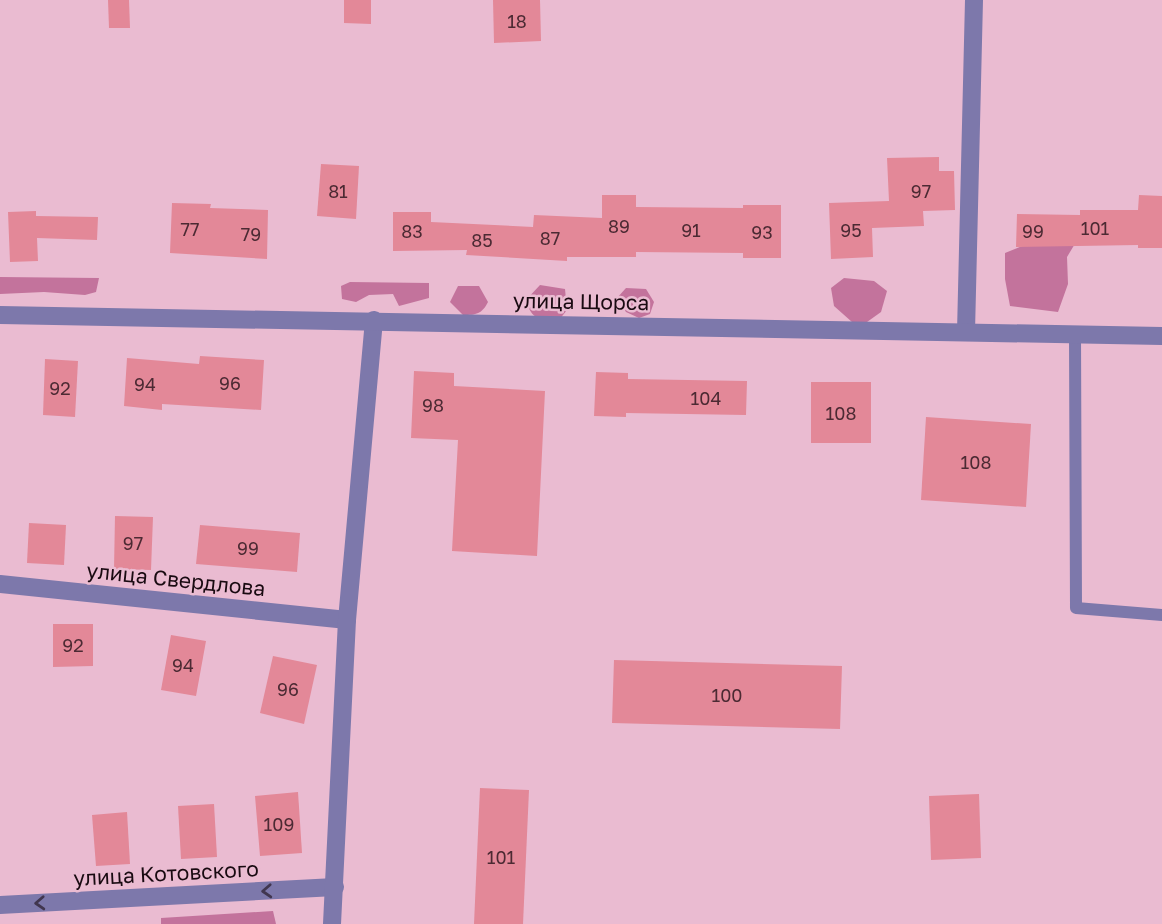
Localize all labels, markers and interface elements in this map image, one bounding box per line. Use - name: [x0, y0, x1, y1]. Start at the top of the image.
- house number: 18: [507, 10, 527, 32]
- house number: 81: [328, 180, 348, 202]
- house number: 97: [911, 180, 931, 202]
- house number: 89: [608, 215, 630, 237]
- house number: 101: [1081, 217, 1110, 239]
- house number: 77: [180, 218, 200, 240]
- house number: 91: [681, 219, 701, 241]
- house number: 95: [840, 219, 862, 241]
- house number: 83: [401, 220, 423, 242]
- house number: 99: [1022, 220, 1044, 242]
- house number: 93: [751, 221, 773, 243]
- house number: 79: [241, 223, 261, 245]
- house number: 87: [540, 227, 560, 249]
- house number: 85: [471, 229, 493, 251]
- street label: улица Щорса: [513, 287, 649, 315]
- house number: 96: [219, 372, 241, 394]
- house number: 94: [134, 373, 156, 395]
- house number: 92: [49, 377, 71, 399]
- house number: 104: [691, 387, 721, 409]
- house number: 98: [422, 394, 444, 416]
- house number: 108: [826, 402, 856, 424]
- house number: 108: [961, 451, 991, 473]
- house number: 97: [123, 532, 143, 554]
- house number: 99: [237, 537, 259, 559]
- street label: улица Свердлова: [85, 557, 267, 601]
- house number: 92: [62, 634, 84, 656]
- house number: 94: [172, 654, 194, 676]
- house number: 96: [277, 678, 299, 700]
- house number: 100: [711, 684, 743, 706]
- house number: 109: [264, 813, 294, 835]
- house number: 101: [487, 846, 516, 868]
- street label: улица Котовского: [73, 855, 259, 891]
- one-way arrow: [261, 883, 272, 898]
- one-way arrow: [34, 895, 45, 910]

